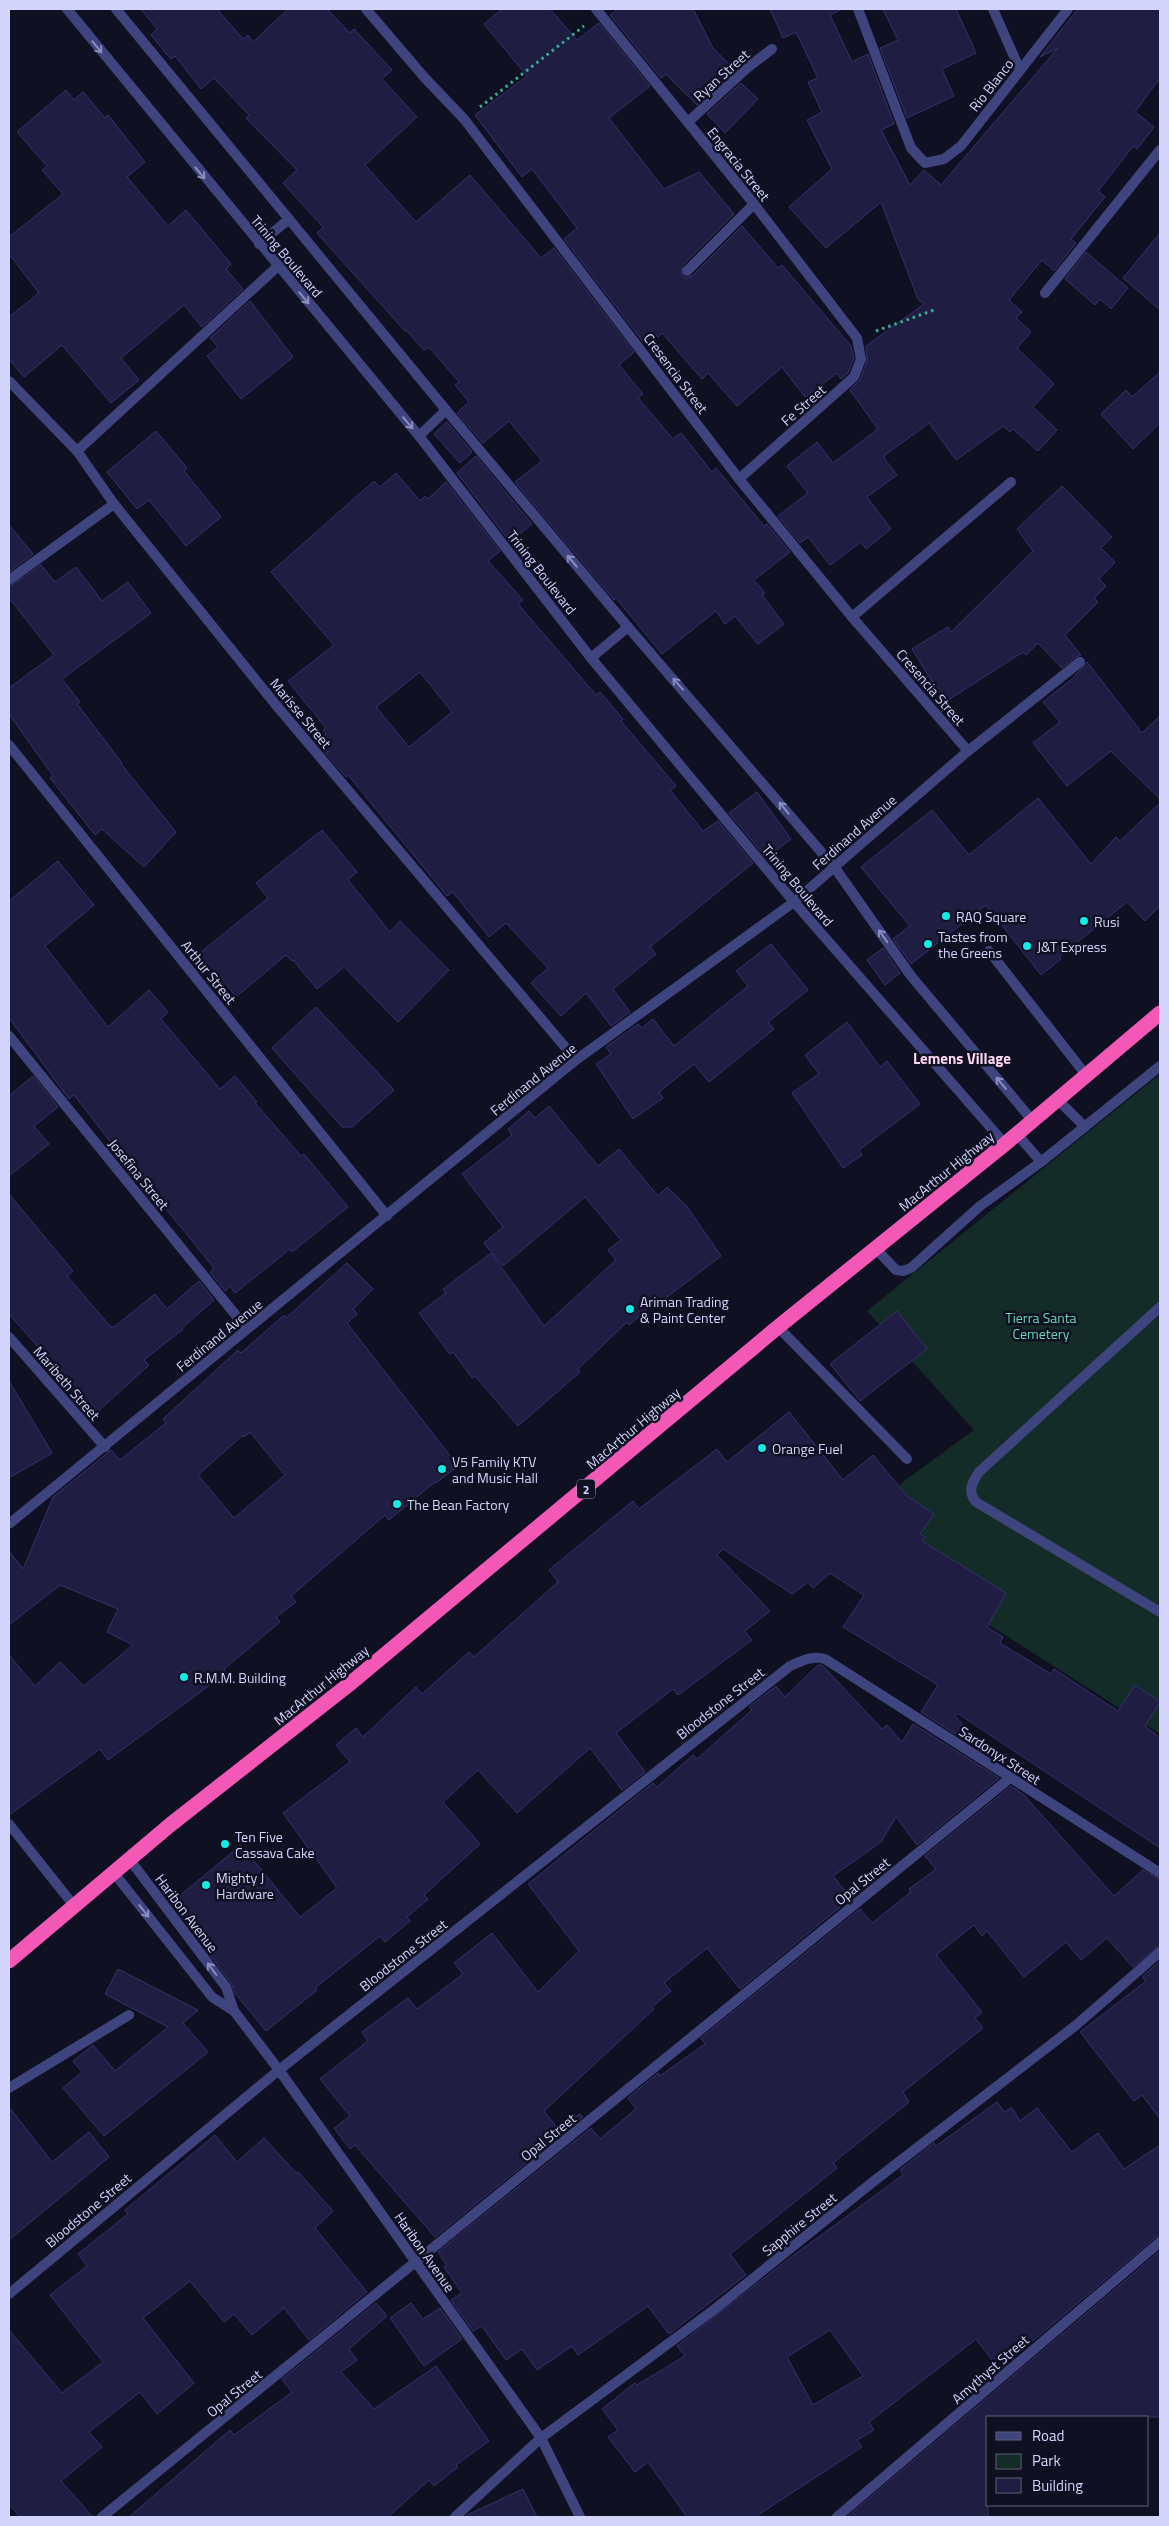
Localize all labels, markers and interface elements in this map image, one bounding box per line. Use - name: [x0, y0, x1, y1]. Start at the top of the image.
- one-way arrow: [92, 40, 103, 53]
- street label: Ryan Street: [688, 44, 754, 106]
- street label: Rio Blanco: [964, 54, 1018, 116]
- street label: Engracia Street: [703, 123, 775, 206]
- one-way arrow: [194, 166, 205, 179]
- street label: Trining Boulevard: [246, 210, 328, 302]
- one-way arrow: [298, 291, 309, 304]
- street label: Cresencia Street: [639, 328, 713, 418]
- street label: Fe Street: [776, 380, 830, 430]
- one-way arrow: [402, 416, 413, 429]
- street label: Trining Boulevard: [502, 525, 582, 619]
- one-way arrow: [567, 554, 578, 567]
- street label: Cresencia Street: [892, 644, 970, 730]
- street label: Marisse Street: [265, 673, 337, 753]
- one-way arrow: [672, 678, 684, 691]
- street label: Ferdinand Avenue: [807, 789, 901, 875]
- one-way arrow: [778, 801, 789, 814]
- street label: Trining Boulevard: [757, 839, 839, 931]
- place label: RAQ Square: [956, 906, 1026, 927]
- marker: RAQ Square: [940, 910, 952, 922]
- place label: Rusi: [1094, 911, 1120, 932]
- marker: Rusi: [1078, 915, 1090, 927]
- place label: Tastes from the Greens: [938, 926, 1008, 963]
- one-way arrow: [878, 929, 888, 943]
- street label: Arthur Street: [177, 935, 241, 1009]
- place label: J&T Express: [1037, 936, 1107, 957]
- marker: Tastes from the Greens: [922, 938, 934, 950]
- marker: J&T Express: [1021, 940, 1033, 952]
- street label: Ferdinand Avenue: [485, 1038, 581, 1120]
- district label: Lemens Village: [913, 1047, 1011, 1070]
- one-way arrow: [996, 1077, 1007, 1090]
- street label: MacArthur Highway: [894, 1126, 998, 1216]
- street label: Josefina Street: [104, 1134, 174, 1214]
- place label: Ariman Trading & Paint Center: [640, 1291, 729, 1328]
- street label: Ferdinand Avenue: [171, 1294, 267, 1376]
- marker: Ariman Trading & Paint Center: [624, 1303, 636, 1315]
- park label: Tierra Santa Cemetery: [1005, 1307, 1077, 1344]
- street label: Maribeth Street: [29, 1341, 105, 1425]
- street label: MacArthur Highway: [581, 1382, 685, 1474]
- place label: Orange Fuel: [772, 1438, 843, 1459]
- marker: Orange Fuel: [756, 1442, 768, 1454]
- place label: V5 Family KTV and Music Hall: [452, 1451, 538, 1488]
- marker: V5 Family KTV and Music Hall: [436, 1463, 448, 1475]
- road number: 2: [577, 1480, 595, 1498]
- place label: The Bean Factory: [407, 1494, 510, 1515]
- marker: The Bean Factory: [391, 1498, 403, 1510]
- street label: MacArthur Highway: [269, 1640, 373, 1730]
- street label: Bloodstone Street: [672, 1662, 769, 1744]
- place label: R.M.M. Building: [194, 1667, 286, 1688]
- marker: R.M.M. Building: [178, 1671, 190, 1683]
- street label: Sardonyx Street: [955, 1721, 1045, 1789]
- place label: Ten Five Cassava Cake: [235, 1826, 315, 1863]
- marker: Ten Five Cassava Cake: [219, 1838, 231, 1850]
- street label: Opal Street: [830, 1852, 894, 1910]
- place label: Mighty J Hardware: [216, 1867, 274, 1904]
- street label: Haribon Avenue: [150, 1869, 224, 1957]
- marker: Mighty J Hardware: [200, 1879, 212, 1891]
- one-way arrow: [139, 1905, 150, 1918]
- street label: Bloodstone Street: [355, 1914, 452, 1996]
- one-way arrow: [207, 1962, 217, 1976]
- street label: Opal Street: [516, 2108, 580, 2166]
- street label: Bloodstone Street: [40, 2168, 136, 2252]
- street label: Sapphire Street: [757, 2187, 841, 2261]
- street label: Haribon Avenue: [390, 2208, 460, 2296]
- street label: Amythyst Street: [947, 2329, 1033, 2409]
- street label: Opal Street: [202, 2364, 266, 2422]
- legend: [986, 2416, 1149, 2506]
- text: Road: [1032, 2424, 1064, 2447]
- text: Park: [1032, 2449, 1061, 2472]
- text: Building: [1032, 2474, 1083, 2497]

